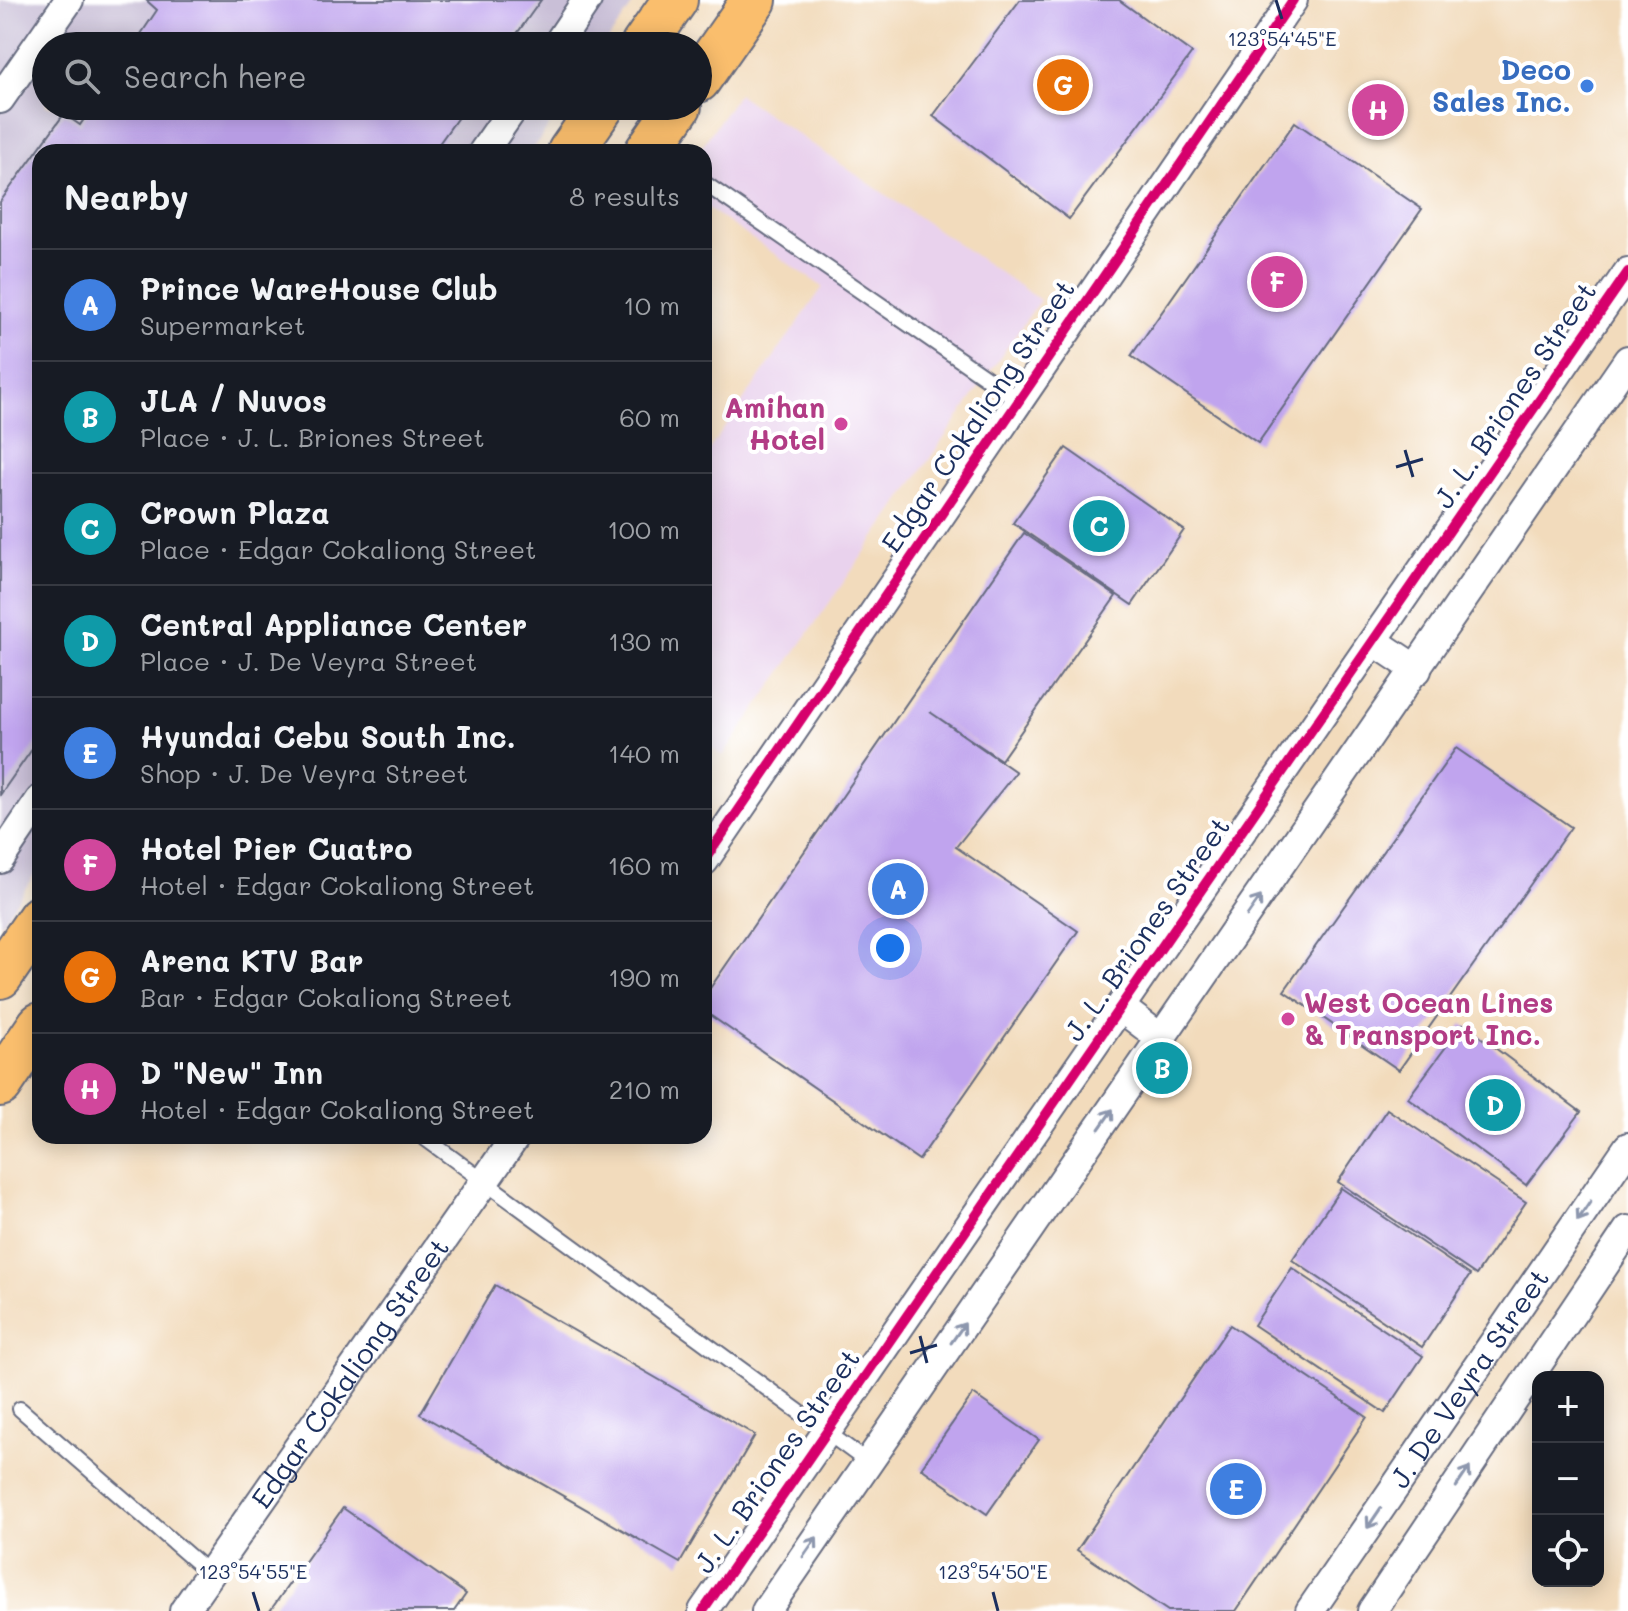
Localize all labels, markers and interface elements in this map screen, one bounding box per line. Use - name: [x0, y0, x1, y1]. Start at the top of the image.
- text: 123°54'45"E: [1227, 25, 1337, 51]
- search box: [32, 32, 712, 120]
- place label: Deco Sales Inc.: [1432, 51, 1571, 119]
- icon: search: [60, 54, 104, 98]
- pin: G: [1037, 55, 1089, 115]
- text: Search here: [124, 56, 307, 96]
- marker: Deco Sales Inc.: [1578, 77, 1596, 95]
- pin: H: [1352, 80, 1404, 140]
- text: Nearby: [64, 174, 189, 219]
- text: 8 results: [569, 179, 680, 213]
- pin: F: [1251, 252, 1303, 312]
- text: Prince WareHouse Club: [140, 268, 498, 308]
- street label: Edgar Cokaliong Street: [872, 272, 1082, 559]
- street label: J. L. Briones Street: [1425, 274, 1603, 515]
- text: A: [81, 288, 99, 322]
- text: 10 m: [623, 288, 680, 322]
- text: Supermarket: [140, 308, 305, 342]
- text: JLA / Nuvos: [140, 380, 327, 420]
- place label: Amihan Hotel: [724, 389, 825, 457]
- text: B: [81, 400, 99, 434]
- text: 60 m: [619, 400, 680, 434]
- marker: Amihan Hotel: [832, 415, 850, 433]
- text: Place · J. L. Briones Street: [140, 420, 485, 454]
- text: Crown Plaza: [140, 492, 330, 532]
- pin: C: [1073, 496, 1125, 556]
- text: C: [80, 512, 100, 546]
- text: 100 m: [607, 512, 680, 546]
- text: Place · Edgar Cokaliong Street: [140, 532, 536, 566]
- text: Central Appliance Center: [140, 604, 527, 644]
- text: D: [81, 624, 99, 658]
- text: 130 m: [608, 624, 680, 658]
- text: Place · J. De Veyra Street: [140, 644, 477, 678]
- text: Hyundai Cebu South Inc.: [140, 716, 516, 756]
- text: E: [82, 736, 98, 770]
- text: 140 m: [608, 736, 680, 770]
- text: Shop · J. De Veyra Street: [140, 756, 468, 790]
- street label: J. L. Briones Street: [1055, 809, 1237, 1048]
- text: Hotel Pier Cuatro: [140, 828, 412, 868]
- text: F: [82, 848, 98, 882]
- text: 160 m: [608, 848, 680, 882]
- pin: A: [872, 859, 924, 919]
- text: Hotel · Edgar Cokaliong Street: [140, 868, 534, 902]
- one-way arrow: [1246, 895, 1262, 917]
- your location: [870, 928, 910, 968]
- text: Arena KTV Bar: [140, 940, 363, 980]
- text: G: [80, 960, 100, 994]
- text: 190 m: [608, 960, 680, 994]
- text: Bar · Edgar Cokaliong Street: [140, 980, 512, 1014]
- place label: West Ocean Lines & Transport Inc.: [1304, 984, 1553, 1052]
- marker: West Ocean Lines & Transport Inc.: [1279, 1010, 1297, 1028]
- pin: B: [1136, 1038, 1188, 1098]
- text: D "New" Inn: [140, 1052, 323, 1092]
- text: H: [80, 1072, 100, 1106]
- text: 210 m: [609, 1072, 680, 1106]
- pin: D: [1469, 1075, 1521, 1135]
- text: Hotel · Edgar Cokaliong Street: [140, 1092, 534, 1126]
- one-way arrow: [1098, 1109, 1114, 1131]
- one-way arrow: [1576, 1200, 1592, 1222]
- street label: Edgar Cokaliong Street: [242, 1231, 456, 1515]
- street label: J. De Veyra Street: [1381, 1261, 1556, 1494]
- one-way arrow: [950, 1323, 966, 1345]
- street label: J. L. Briones Street: [685, 1341, 867, 1580]
- map controls: [1532, 1371, 1604, 1587]
- button: +: [1532, 1371, 1604, 1443]
- button: −: [1532, 1443, 1604, 1515]
- pin: E: [1210, 1459, 1262, 1519]
- one-way arrow: [1454, 1466, 1471, 1488]
- one-way arrow: [1366, 1506, 1382, 1529]
- button: locate: [1532, 1515, 1604, 1587]
- one-way arrow: [802, 1536, 818, 1558]
- text: 123°54'55"E: [198, 1558, 308, 1584]
- text: 123°54'50"E: [938, 1558, 1048, 1584]

